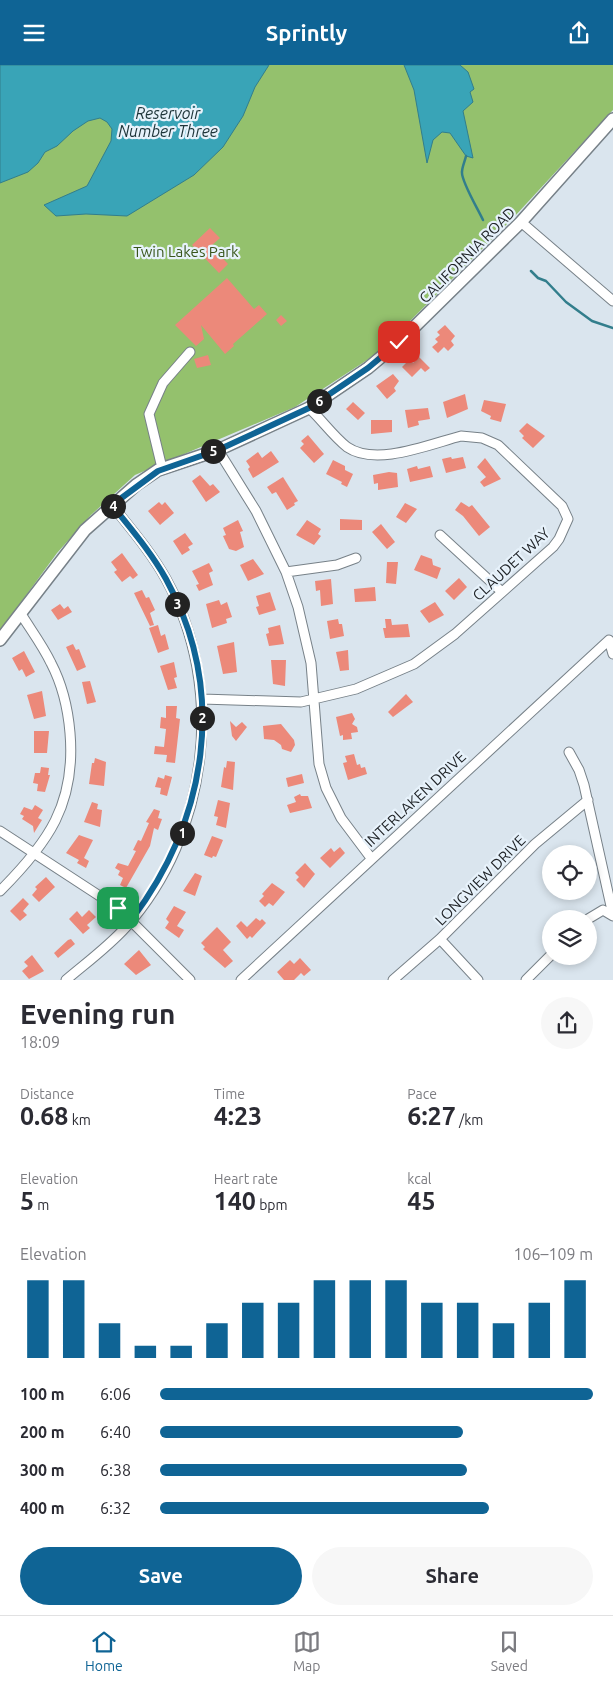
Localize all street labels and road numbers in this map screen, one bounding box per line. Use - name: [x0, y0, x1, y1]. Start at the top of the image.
- street label: CALIFORNIA ROAD: [416, 204, 518, 306]
- street label: CLAUDET WAY: [469, 524, 553, 604]
- street label: INTERLAKEN DRIVE: [361, 748, 469, 850]
- street label: LONGVIEW DRIVE: [431, 831, 529, 929]

